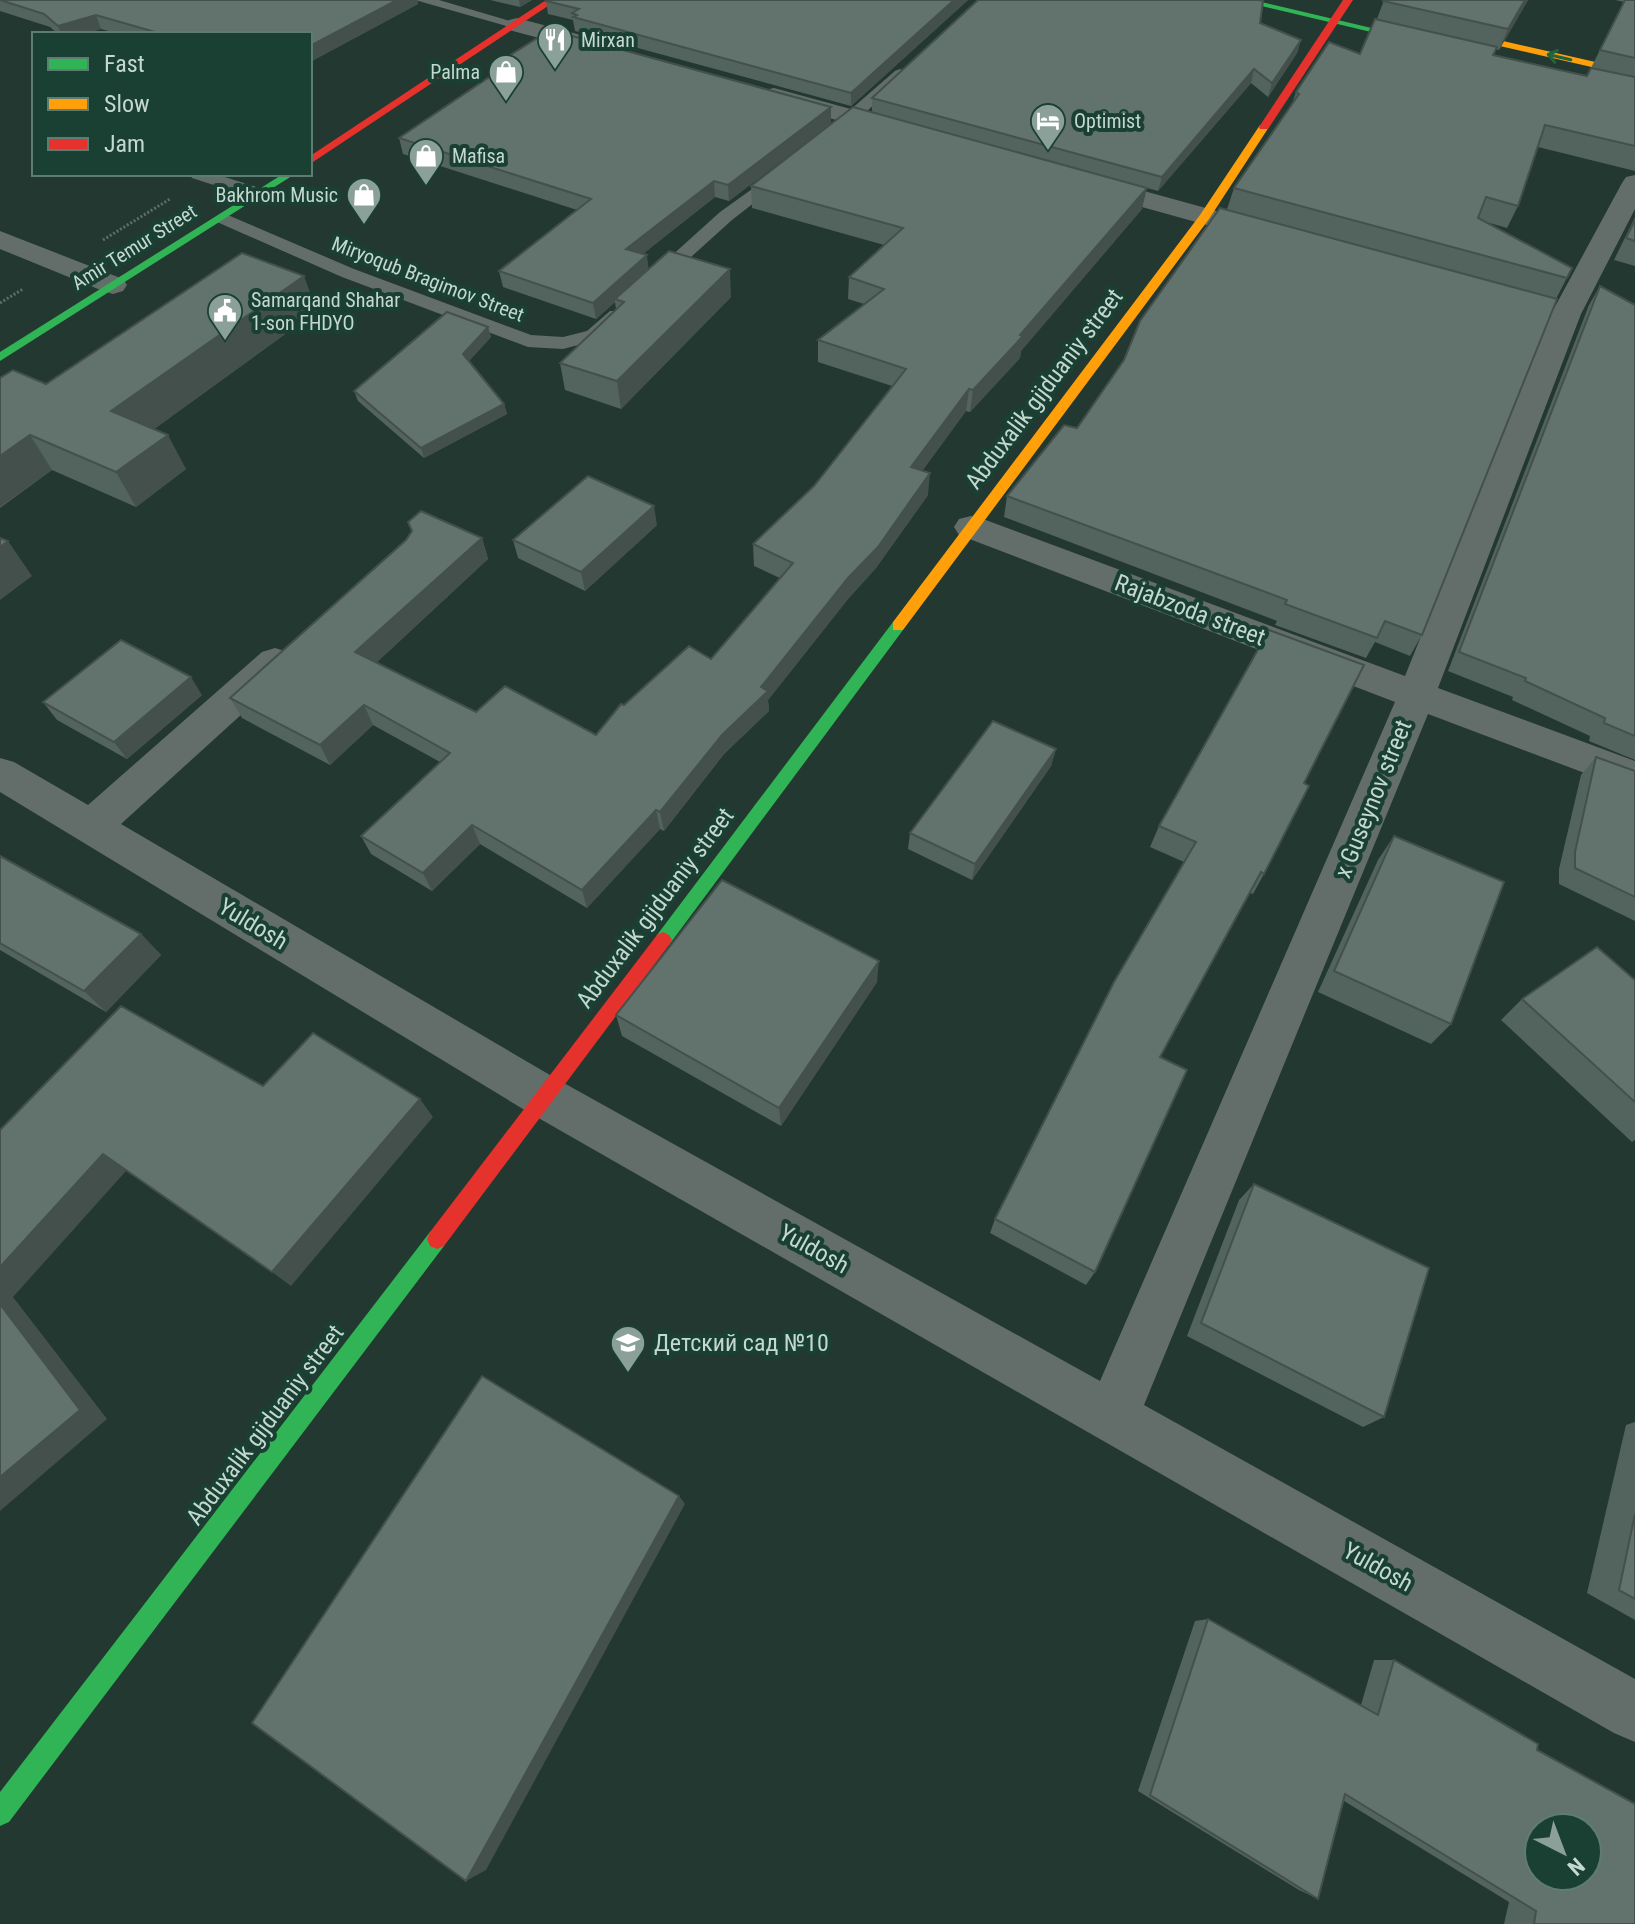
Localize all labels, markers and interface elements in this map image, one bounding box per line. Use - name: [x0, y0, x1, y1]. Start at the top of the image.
- restaurant icon: Mirxan: [536, 21, 574, 71]
- place label: Mirxan: [581, 28, 635, 52]
- legend: [32, 32, 312, 176]
- one-way arrow: [1547, 49, 1572, 64]
- text: Fast: [104, 50, 145, 78]
- shop icon: Palma: [487, 53, 525, 103]
- place label: Palma: [430, 60, 480, 84]
- text: Slow: [104, 90, 150, 118]
- hotel icon: Optimist: [1029, 102, 1067, 152]
- place label: Optimist: [1074, 109, 1141, 133]
- text: Jam: [104, 130, 145, 158]
- shop icon: Mafisa: [407, 137, 445, 187]
- place label: Mafisa: [452, 144, 505, 168]
- shop icon: Bakhrom Music: [345, 176, 383, 226]
- place label: Bakhrom Music: [216, 183, 338, 207]
- street label: Amir Temur Street: [67, 199, 201, 295]
- street label: Miryoqub Bragimov Street: [329, 231, 528, 327]
- street label: Abduxalik gijduaniy street: [960, 283, 1128, 495]
- place label: Samarqand Shahar 1-son FHDYO: [251, 288, 400, 335]
- public building icon: Samarqand Shahar 1-son FHDYO: [206, 292, 244, 342]
- street label: Rajabzoda street: [1111, 568, 1269, 652]
- street label: x Guseynov street: [1329, 716, 1417, 882]
- street label: Abduxalik gijduaniy street: [571, 802, 739, 1014]
- street label: Yuldosh: [213, 892, 293, 956]
- street label: Yuldosh: [774, 1218, 854, 1280]
- street label: Abduxalik gijduaniy street: [181, 1319, 349, 1531]
- school or university icon: Детский сад №10: [609, 1324, 647, 1374]
- place label: Детский сад №10: [654, 1329, 829, 1357]
- street label: Yuldosh: [1338, 1536, 1418, 1598]
- north arrow: [1523, 1812, 1603, 1892]
- text: N: [1563, 1853, 1589, 1880]

